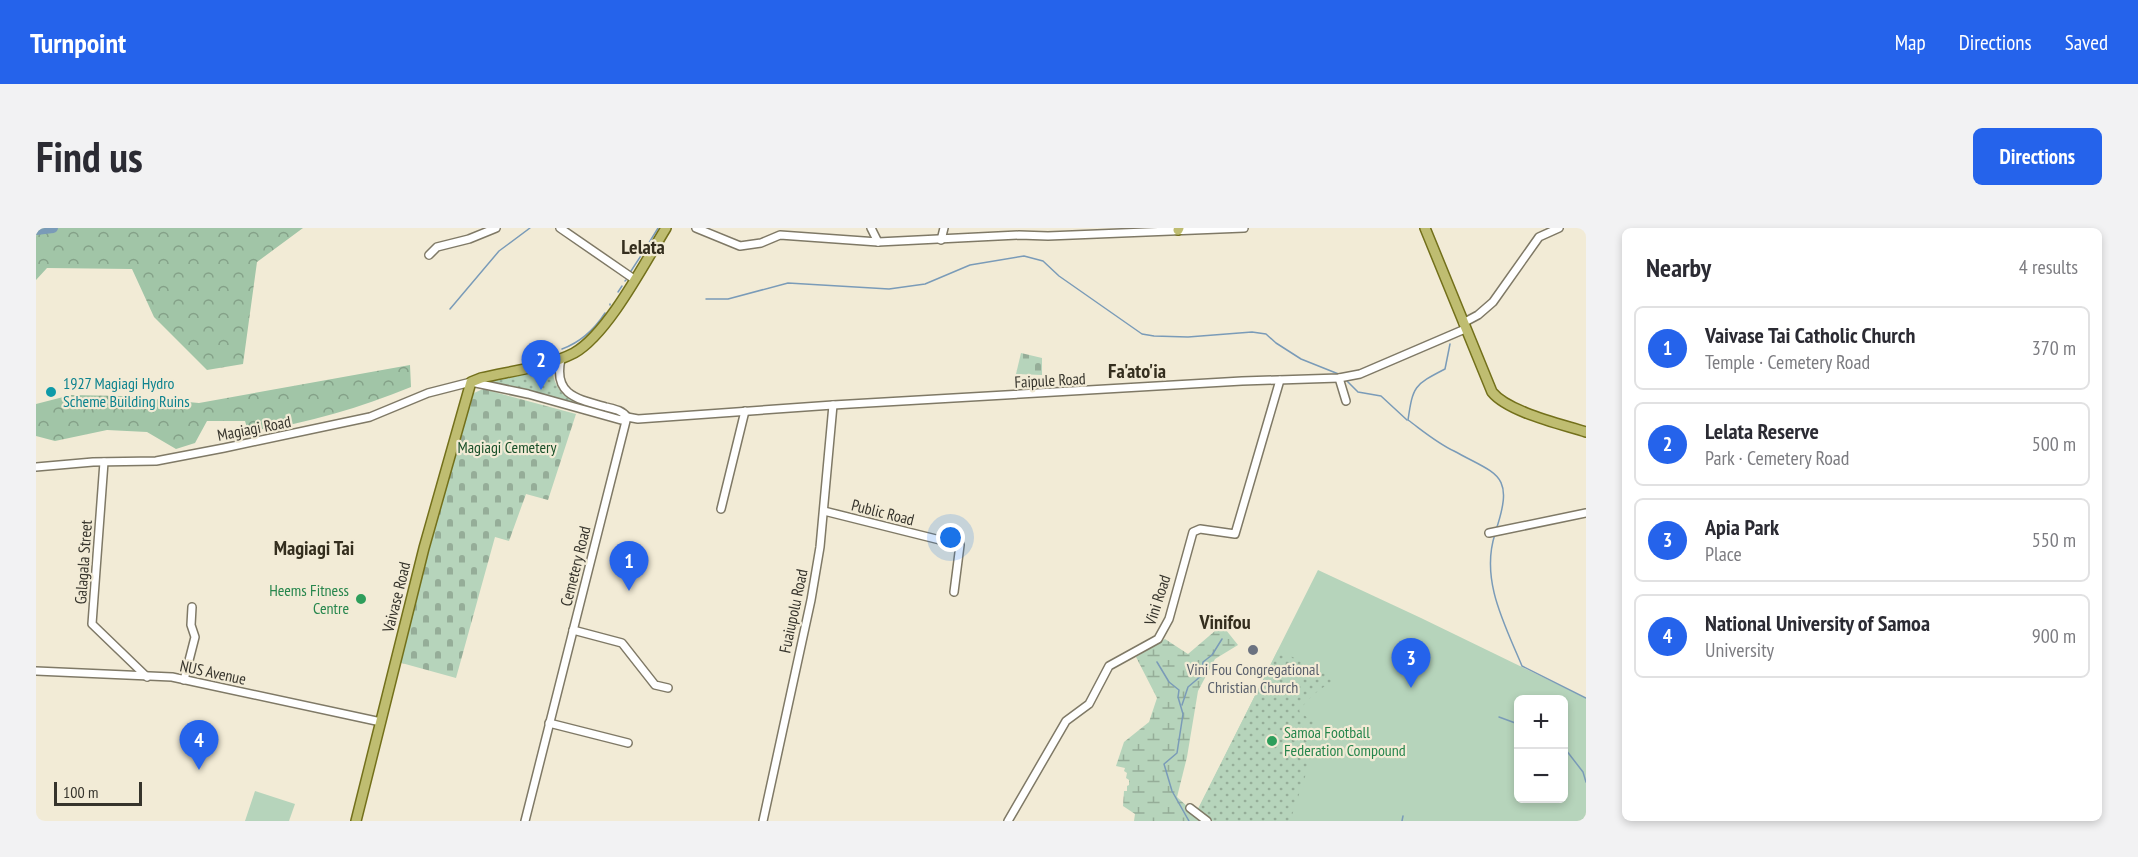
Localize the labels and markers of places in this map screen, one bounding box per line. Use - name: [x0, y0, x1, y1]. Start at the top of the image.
- pin: 2: [522, 340, 560, 390]
- place label: 1927 Magiagi Hydro Scheme Building Ruins: [63, 373, 190, 411]
- marker: 1927 Magiagi Hydro Scheme Building Ruins: [44, 385, 58, 399]
- pin: 1: [610, 542, 648, 591]
- place label: Heems Fitness Centre: [269, 580, 349, 618]
- marker: Heems Fitness Centre: [354, 592, 368, 606]
- pin: 3: [1392, 638, 1430, 688]
- marker: Vini Fou Congregational Christian Church: [1246, 643, 1260, 657]
- place label: Vini Fou Congregational Christian Church: [1186, 659, 1320, 697]
- pin: 4: [180, 720, 218, 770]
- place label: Samoa Football Federation Compound: [1284, 722, 1406, 760]
- marker: Samoa Football Federation Compound: [1265, 734, 1279, 748]

